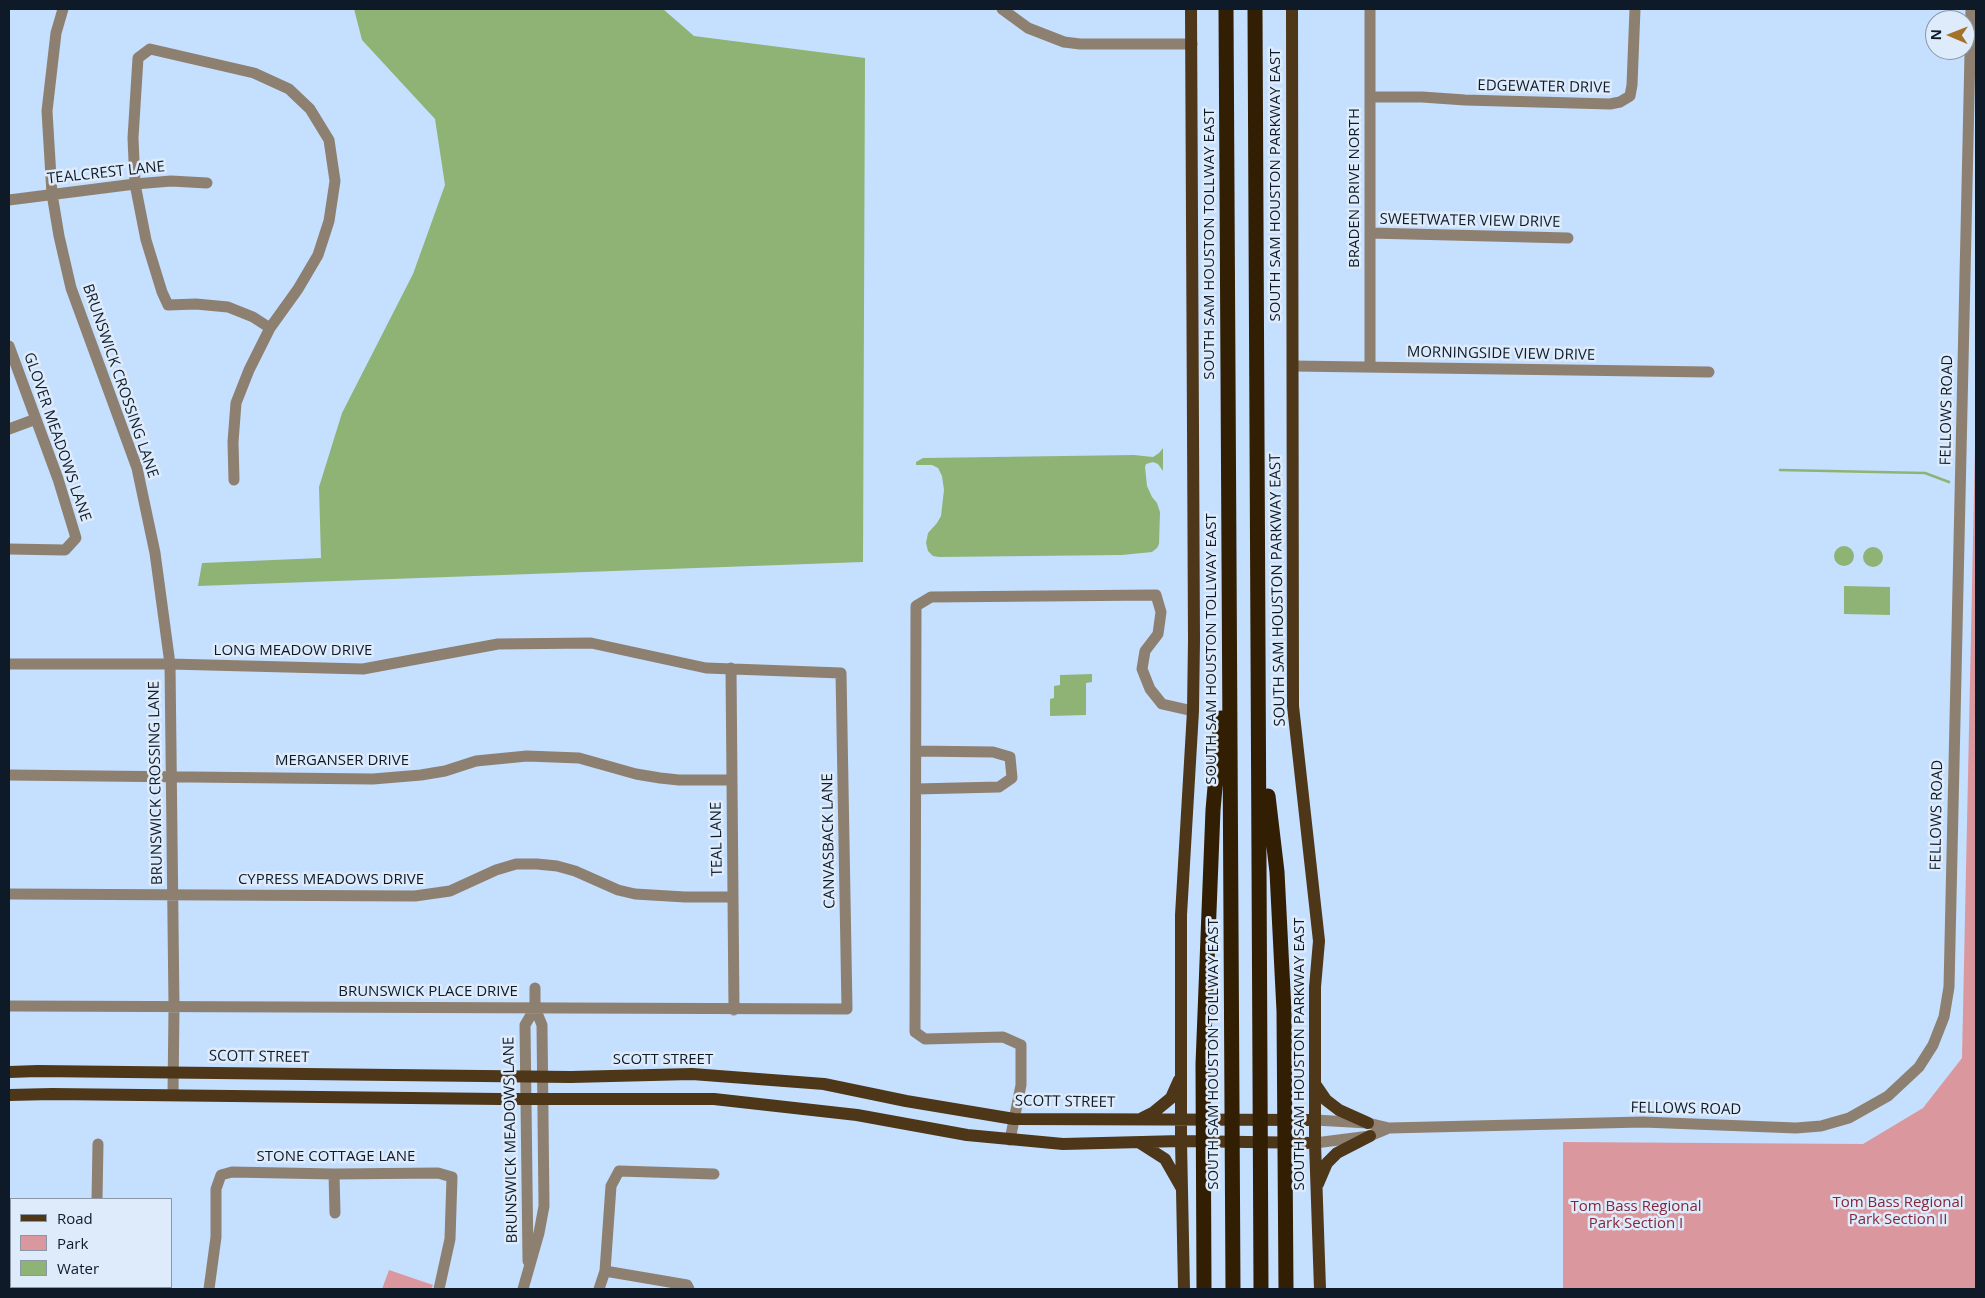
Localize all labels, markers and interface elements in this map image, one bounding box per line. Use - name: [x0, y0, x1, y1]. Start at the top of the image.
- north arrow: [1925, 10, 1975, 60]
- text: N: [1926, 29, 1945, 41]
- street label: SOUTH SAM HOUSTON PARKWAY EAST: [1267, 48, 1285, 322]
- street label: EDGEWATER DRIVE: [1477, 77, 1611, 97]
- street label: SOUTH SAM HOUSTON TOLLWAY EAST: [1201, 108, 1219, 380]
- street label: BRADEN DRIVE NORTH: [1346, 108, 1364, 268]
- street label: TEALCREST LANE: [46, 158, 166, 188]
- street label: SWEETWATER VIEW DRIVE: [1379, 210, 1561, 232]
- street label: BRUNSWICK CROSSING LANE: [78, 282, 162, 480]
- street label: MORNINGSIDE VIEW DRIVE: [1407, 343, 1595, 365]
- street label: GLOVER MEADOWS LANE: [20, 350, 94, 524]
- street label: FELLOWS ROAD: [1937, 355, 1957, 465]
- street label: SOUTH SAM HOUSTON PARKWAY EAST: [1267, 453, 1289, 727]
- street label: SOUTH SAM HOUSTON TOLLWAY EAST: [1203, 513, 1221, 785]
- street label: LONG MEADOW DRIVE: [214, 642, 372, 660]
- street label: BRUNSWICK CROSSING LANE: [145, 681, 167, 885]
- street label: MERGANSER DRIVE: [275, 752, 409, 770]
- street label: FELLOWS ROAD: [1927, 760, 1947, 870]
- street label: CANVASBACK LANE: [819, 773, 839, 909]
- street label: TEAL LANE: [707, 801, 727, 877]
- street label: CYPRESS MEADOWS DRIVE: [238, 871, 424, 889]
- street label: SOUTH SAM HOUSTON PARKWAY EAST: [1291, 917, 1309, 1191]
- street label: SOUTH SAM HOUSTON TOLLWAY EAST: [1205, 918, 1223, 1190]
- street label: BRUNSWICK PLACE DRIVE: [338, 983, 518, 1001]
- street label: BRUNSWICK MEADOWS LANE: [500, 1036, 522, 1244]
- street label: SCOTT STREET: [209, 1047, 309, 1067]
- street label: SCOTT STREET: [613, 1051, 713, 1069]
- street label: SCOTT STREET: [1015, 1092, 1115, 1112]
- street label: FELLOWS ROAD: [1631, 1099, 1741, 1119]
- street label: STONE COTTAGE LANE: [257, 1148, 415, 1166]
- park label: Tom Bass Regional Park Section II: [1832, 1194, 1964, 1229]
- legend: [10, 1198, 172, 1288]
- park label: Tom Bass Regional Park Section I: [1570, 1198, 1702, 1233]
- text: Road: [57, 1208, 93, 1228]
- text: Park: [57, 1233, 88, 1253]
- text: Water: [57, 1258, 99, 1278]

